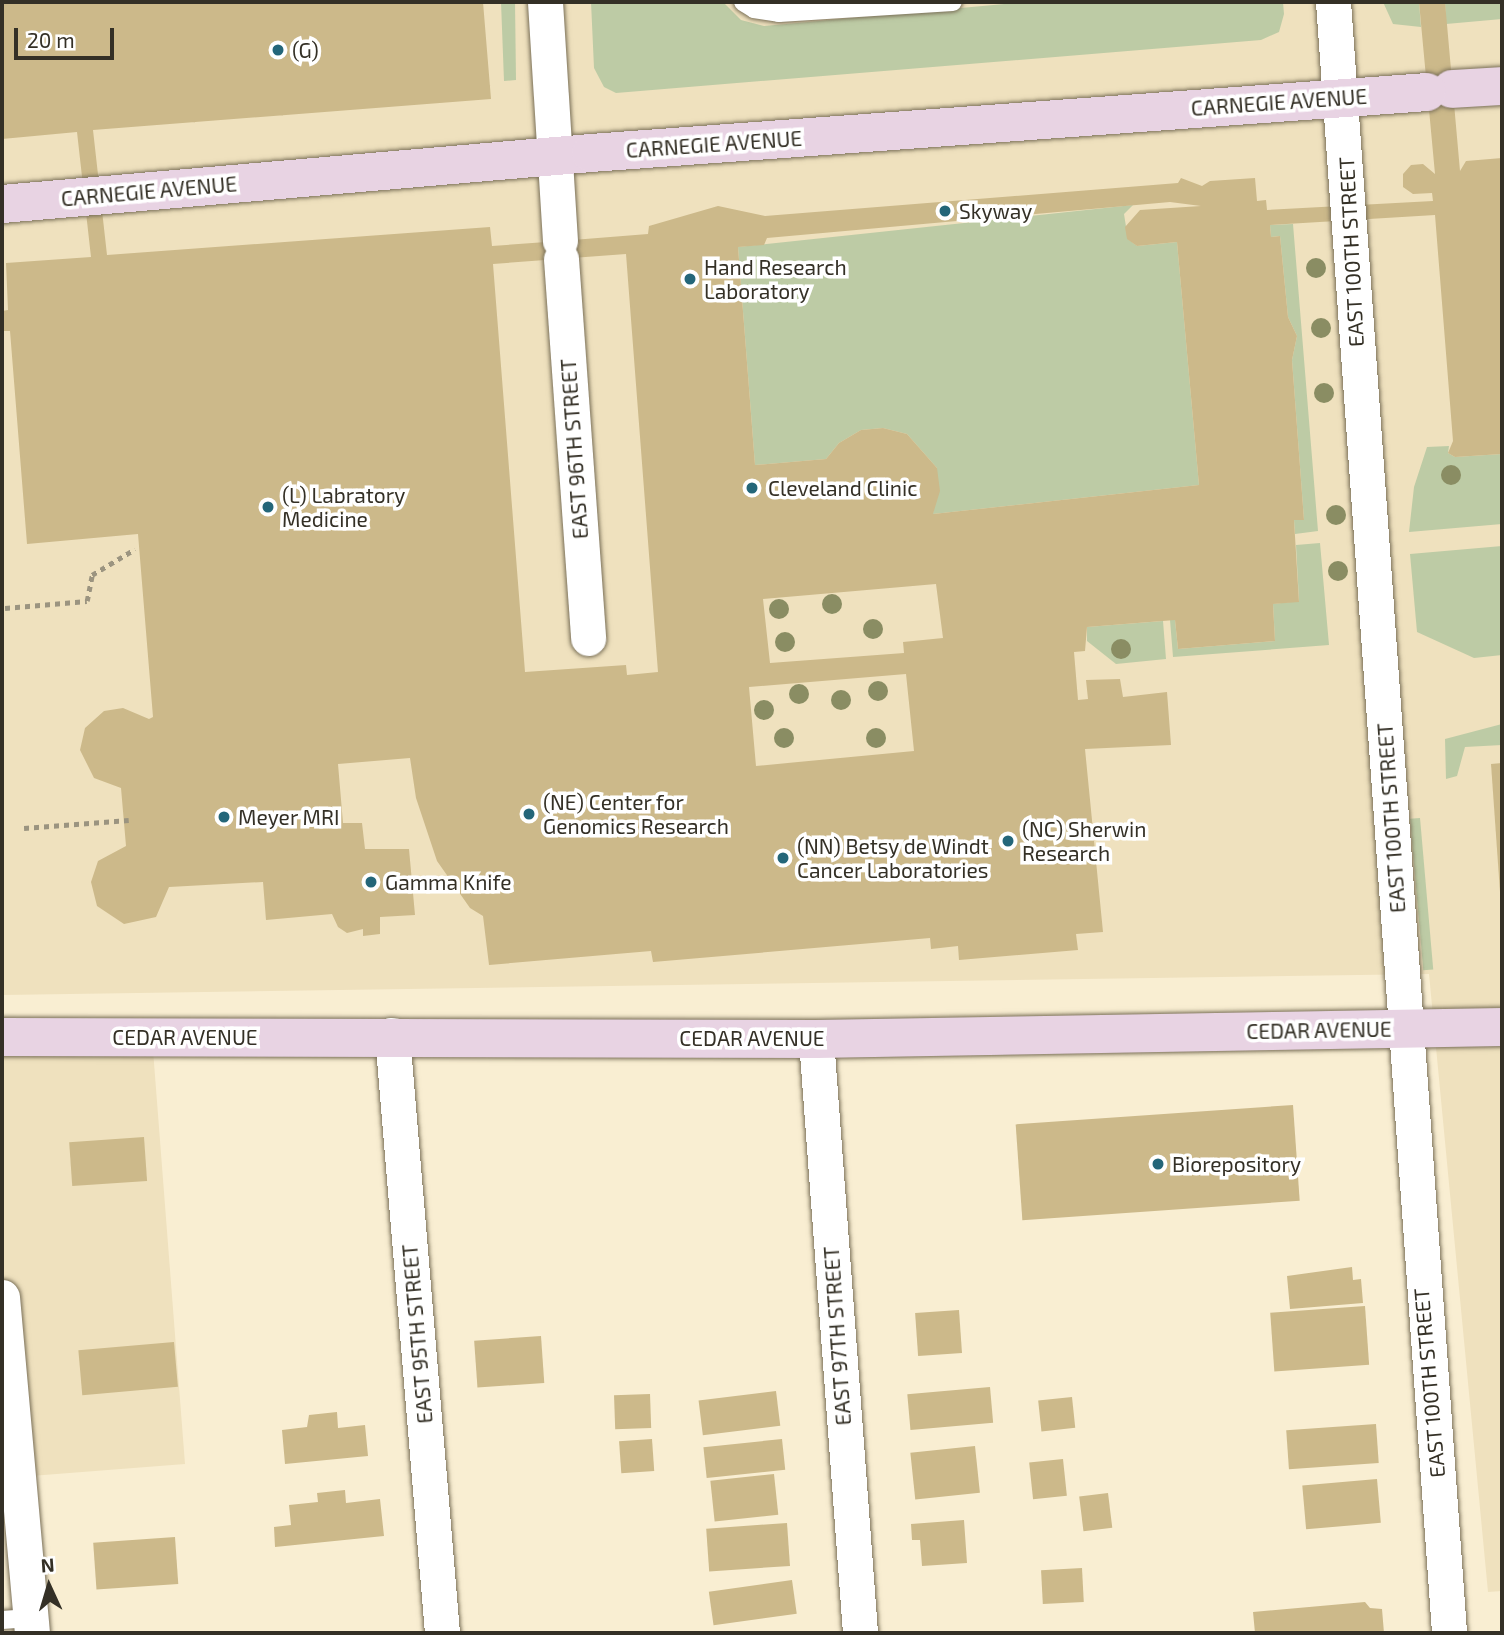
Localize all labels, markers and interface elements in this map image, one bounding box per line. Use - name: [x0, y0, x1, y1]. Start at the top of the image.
- scale bar: [18, 14, 117, 58]
- text: 20 m: [27, 27, 75, 52]
- place label: (G): [292, 37, 319, 63]
- marker: (G): [270, 42, 286, 58]
- street label: CARNEGIE AVENUE: [1190, 83, 1368, 121]
- street label: CARNEGIE AVENUE: [625, 125, 803, 163]
- street label: EAST 100TH STREET: [1333, 156, 1369, 348]
- street label: CARNEGIE AVENUE: [60, 171, 238, 211]
- place label: Skyway: [959, 198, 1032, 224]
- marker: Skyway: [937, 203, 953, 219]
- place label: Hand Research Laboratory: [704, 254, 847, 304]
- marker: Hand Research Laboratory: [682, 271, 698, 287]
- street label: EAST 96TH STREET: [555, 358, 593, 540]
- place label: Cleveland Clinic: [768, 475, 917, 501]
- marker: Cleveland Clinic: [742, 478, 762, 498]
- place label: (L) Labratory Medicine: [282, 482, 405, 532]
- marker: (L) Labratory Medicine: [260, 499, 276, 515]
- street label: EAST 100TH STREET: [1372, 722, 1410, 914]
- place label: (NE) Center for Genomics Research: [543, 789, 729, 839]
- place label: Meyer MRI: [238, 804, 340, 830]
- marker: (NE) Center for Genomics Research: [521, 806, 537, 822]
- marker: Meyer MRI: [216, 809, 232, 825]
- place label: (NC) Sherwin Research: [1022, 816, 1146, 866]
- place label: (NN) Betsy de Windt Cancer Laboratories: [797, 833, 989, 883]
- marker: (NC) Sherwin Research: [1000, 833, 1016, 849]
- marker: (NN) Betsy de Windt Cancer Laboratories: [775, 850, 791, 866]
- place label: Gamma Knife: [385, 869, 512, 895]
- marker: Gamma Knife: [363, 874, 379, 890]
- street label: CEDAR AVENUE: [1246, 1016, 1392, 1044]
- street label: CEDAR AVENUE: [112, 1024, 258, 1050]
- street label: CEDAR AVENUE: [679, 1025, 825, 1051]
- place label: Biorepository: [1172, 1151, 1301, 1177]
- marker: Biorepository: [1150, 1156, 1166, 1172]
- street label: EAST 95TH STREET: [397, 1243, 437, 1425]
- street label: EAST 97TH STREET: [818, 1245, 856, 1427]
- street label: EAST 100TH STREET: [1408, 1287, 1450, 1479]
- north arrow: [14, 1551, 84, 1621]
- text: N: [40, 1553, 55, 1577]

